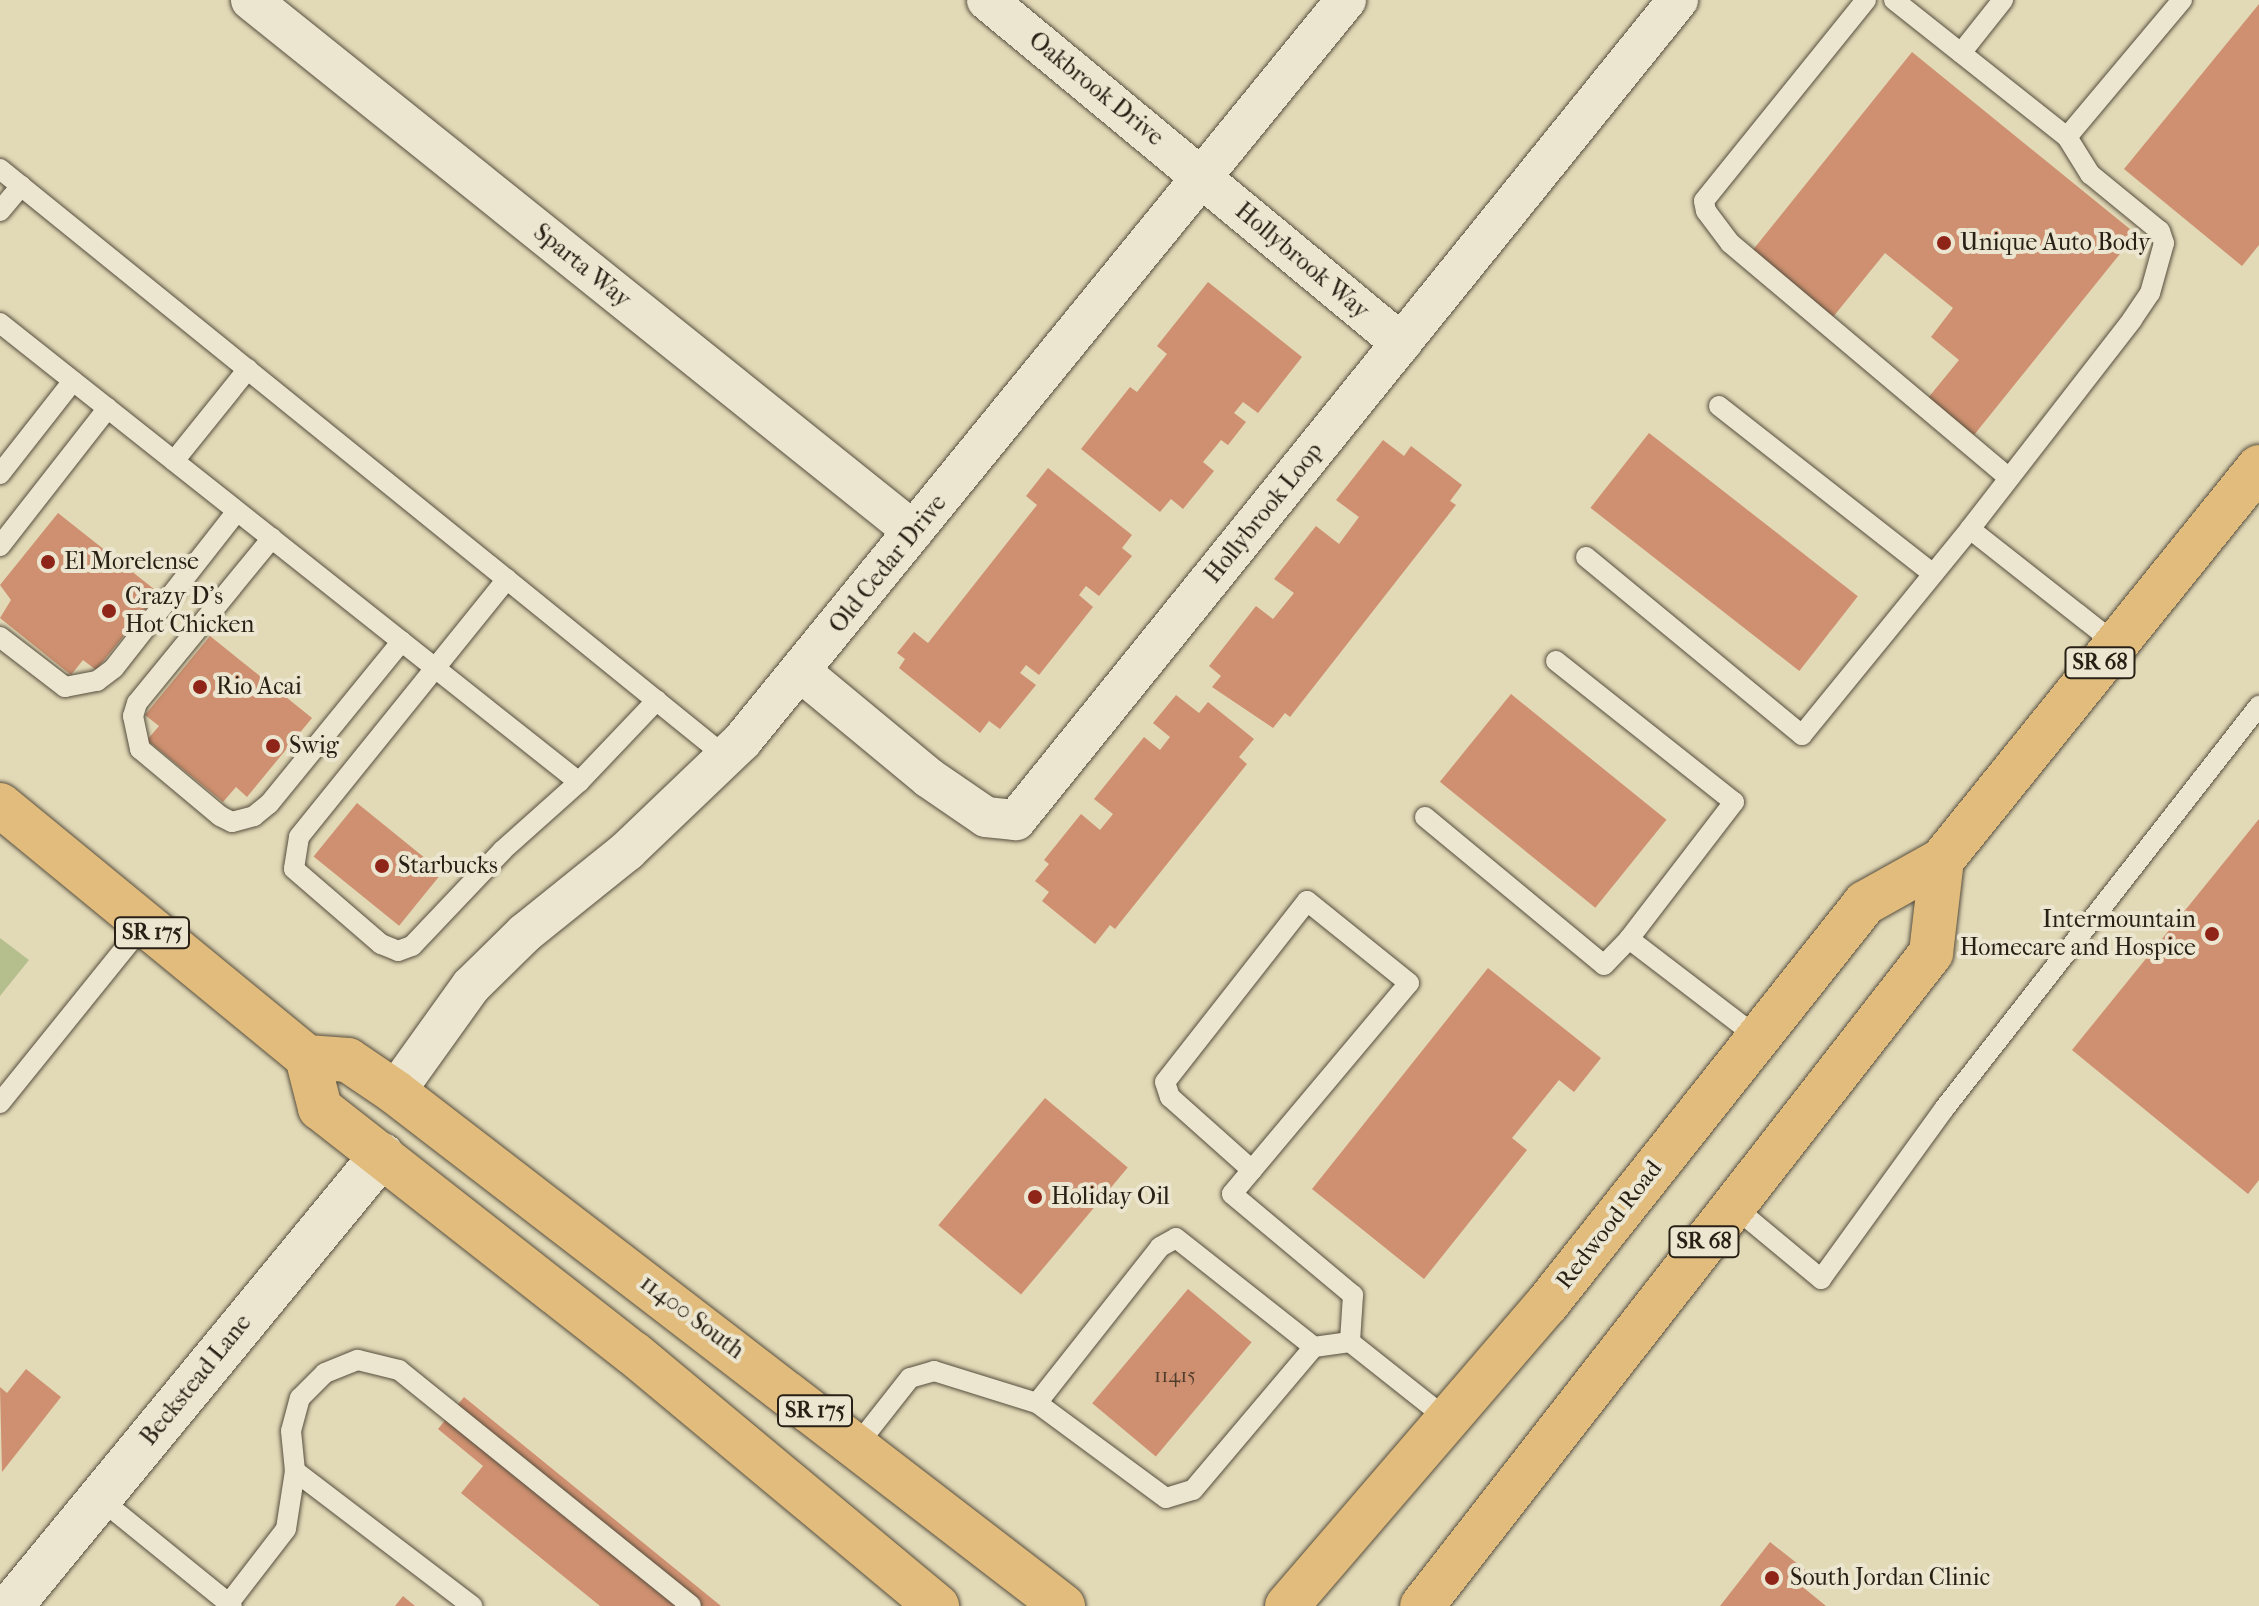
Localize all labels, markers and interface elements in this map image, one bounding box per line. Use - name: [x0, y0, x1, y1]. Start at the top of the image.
- street label: Oakbrook Drive: [1023, 26, 1169, 152]
- street label: Hollybrook Way: [1229, 197, 1375, 325]
- street label: Sparta Way: [527, 218, 637, 314]
- place label: Unique Auto Body: [1960, 229, 2150, 257]
- marker: Unique Auto Body: [1935, 234, 1953, 252]
- street label: Hollybrook Loop: [1199, 437, 1329, 589]
- street label: Old Cedar Drive: [823, 489, 953, 639]
- place label: El Morelense: [64, 548, 199, 576]
- marker: El Morelense: [39, 553, 57, 571]
- place label: Crazy D's Hot Chicken: [125, 583, 254, 639]
- marker: Crazy D's Hot Chicken: [100, 602, 118, 620]
- road number: SR 68: [2064, 645, 2136, 681]
- place label: Rio Acai: [216, 673, 302, 701]
- marker: Rio Acai: [191, 678, 209, 696]
- place label: Swig: [289, 732, 339, 760]
- marker: Swig: [264, 737, 282, 755]
- place label: Starbucks: [398, 852, 498, 880]
- marker: Starbucks: [373, 857, 391, 875]
- place label: Intermountain Homecare and Hospice: [1960, 906, 2196, 962]
- road number: SR 175: [114, 915, 190, 951]
- marker: Intermountain Homecare and Hospice: [2203, 925, 2221, 943]
- street label: Redwood Road: [1550, 1155, 1668, 1295]
- place label: Holiday Oil: [1051, 1183, 1170, 1211]
- marker: Holiday Oil: [1026, 1188, 1044, 1206]
- road number: SR 68: [1668, 1224, 1740, 1260]
- street label: 11400 South: [634, 1269, 750, 1365]
- street label: Beckstead Lane: [134, 1309, 258, 1451]
- house number: 11415: [1154, 1363, 1196, 1387]
- road number: SR 175: [777, 1393, 853, 1429]
- place label: South Jordan Clinic: [1790, 1564, 1990, 1592]
- marker: South Jordan Clinic: [1761, 1567, 1783, 1589]

